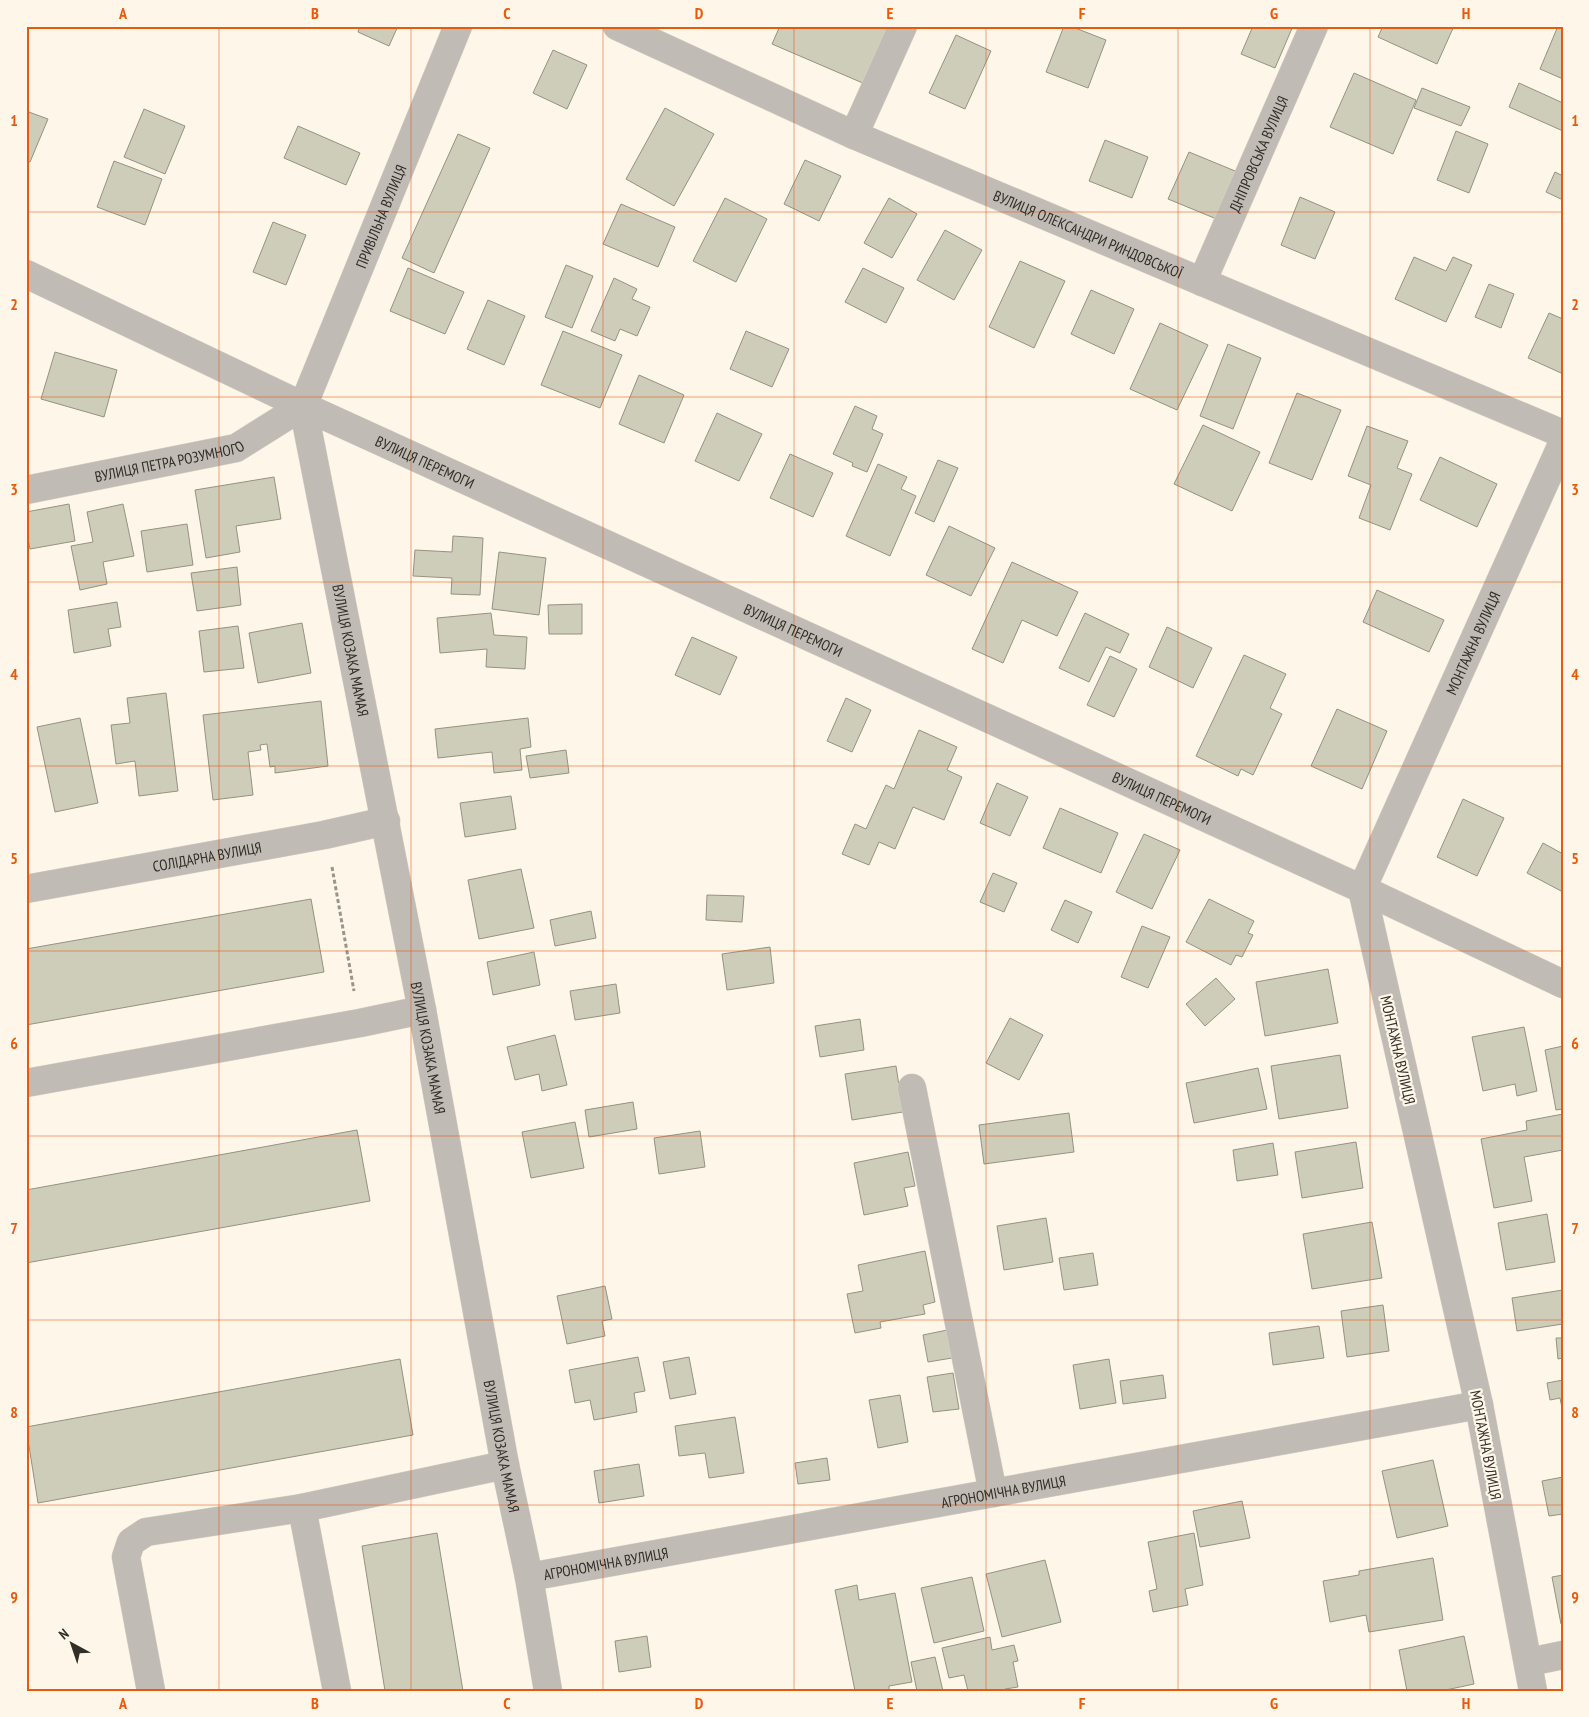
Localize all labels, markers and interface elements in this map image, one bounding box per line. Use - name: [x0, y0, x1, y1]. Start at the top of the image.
- text: A: [118, 3, 128, 23]
- text: B: [311, 3, 319, 23]
- text: C: [503, 3, 511, 23]
- text: D: [695, 3, 704, 23]
- text: E: [887, 3, 894, 23]
- text: F: [1079, 3, 1086, 23]
- text: G: [1270, 3, 1278, 23]
- text: H: [1462, 3, 1470, 23]
- street label: ДНІПРОВСЬКА ВУЛИЦЯ: [1224, 93, 1292, 215]
- text: 1: [10, 110, 18, 130]
- text: 1: [1571, 110, 1579, 130]
- street label: ПРИВІЛЬНА ВУЛИЦЯ: [351, 162, 410, 271]
- street label: ВУЛИЦЯ ОЛЕКСАНДРИ РИНДОВСЬКОЇ: [991, 185, 1186, 282]
- text: 2: [10, 294, 18, 314]
- text: 2: [1571, 294, 1579, 314]
- street label: ВУЛИЦЯ ПЕРЕМОГИ: [373, 431, 478, 492]
- street label: ВУЛИЦЯ ПЕТРА РОЗУМНОГО: [93, 436, 248, 486]
- text: 3: [10, 479, 18, 499]
- text: 3: [1571, 479, 1579, 499]
- street label: ВУЛИЦЯ КОЗАКА МАМАЯ: [329, 583, 373, 718]
- street label: МОНТАЖНА ВУЛИЦЯ: [1441, 588, 1504, 697]
- street label: ВУЛИЦЯ ПЕРЕМОГИ: [741, 599, 846, 661]
- text: 4: [10, 664, 18, 684]
- text: 4: [1571, 664, 1579, 684]
- street label: ВУЛИЦЯ ПЕРЕМОГИ: [1110, 767, 1214, 829]
- street label: СОЛІДАРНА ВУЛИЦЯ: [151, 837, 263, 875]
- text: 5: [10, 848, 18, 868]
- text: 5: [1571, 848, 1579, 868]
- street label: ВУЛИЦЯ КОЗАКА МАМАЯ: [407, 980, 450, 1116]
- street label: МОНТАЖНА ВУЛИЦЯ: [1376, 994, 1420, 1106]
- text: 6: [10, 1033, 18, 1053]
- text: 6: [1571, 1033, 1579, 1053]
- text: 7: [10, 1218, 18, 1238]
- text: 7: [1571, 1218, 1579, 1238]
- street label: ВУЛИЦЯ КОЗАКА МАМАЯ: [480, 1378, 524, 1514]
- street label: МОНТАЖНА ВУЛИЦЯ: [1466, 1389, 1506, 1501]
- text: 8: [10, 1402, 18, 1422]
- text: 8: [1571, 1402, 1579, 1422]
- street label: АГРОНОМІЧНА ВУЛИЦЯ: [939, 1471, 1067, 1512]
- street label: АГРОНОМІЧНА ВУЛИЦЯ: [542, 1542, 670, 1584]
- text: 9: [10, 1587, 18, 1607]
- text: 9: [1571, 1587, 1579, 1607]
- north arrow: [48, 1620, 98, 1670]
- text: N: [55, 1625, 72, 1643]
- text: A: [118, 1693, 128, 1713]
- text: B: [311, 1693, 319, 1713]
- text: C: [503, 1693, 511, 1713]
- text: D: [695, 1693, 704, 1713]
- text: E: [887, 1693, 894, 1713]
- text: F: [1079, 1693, 1086, 1713]
- text: G: [1270, 1693, 1278, 1713]
- text: H: [1462, 1693, 1470, 1713]

